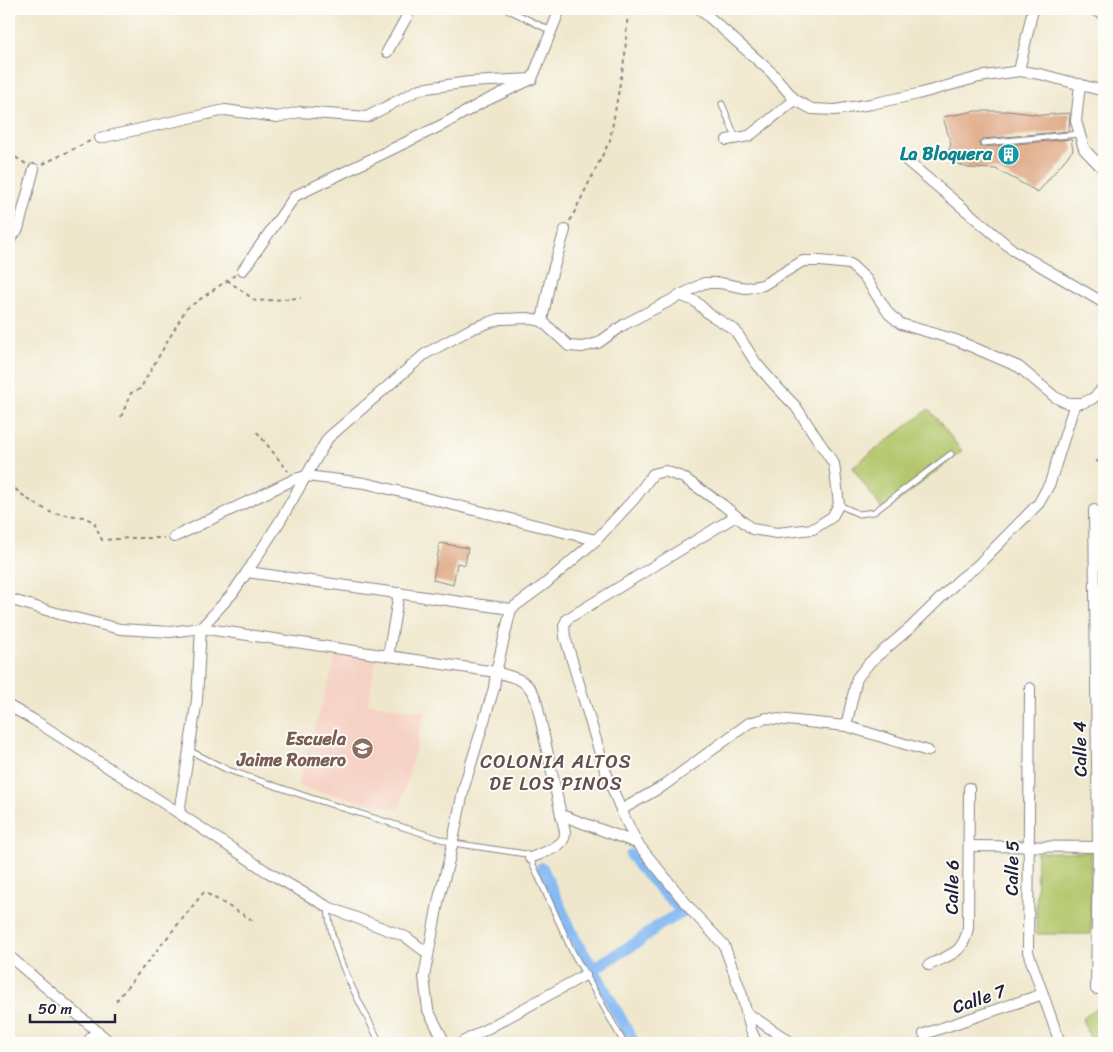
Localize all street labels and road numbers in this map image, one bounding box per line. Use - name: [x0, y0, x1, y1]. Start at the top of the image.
- street label: Calle 4: [1064, 721, 1096, 777]
- street label: Calle 5: [996, 840, 1028, 896]
- street label: Calle 6: [936, 859, 968, 915]
- street label: Calle 7: [948, 974, 1012, 1023]

